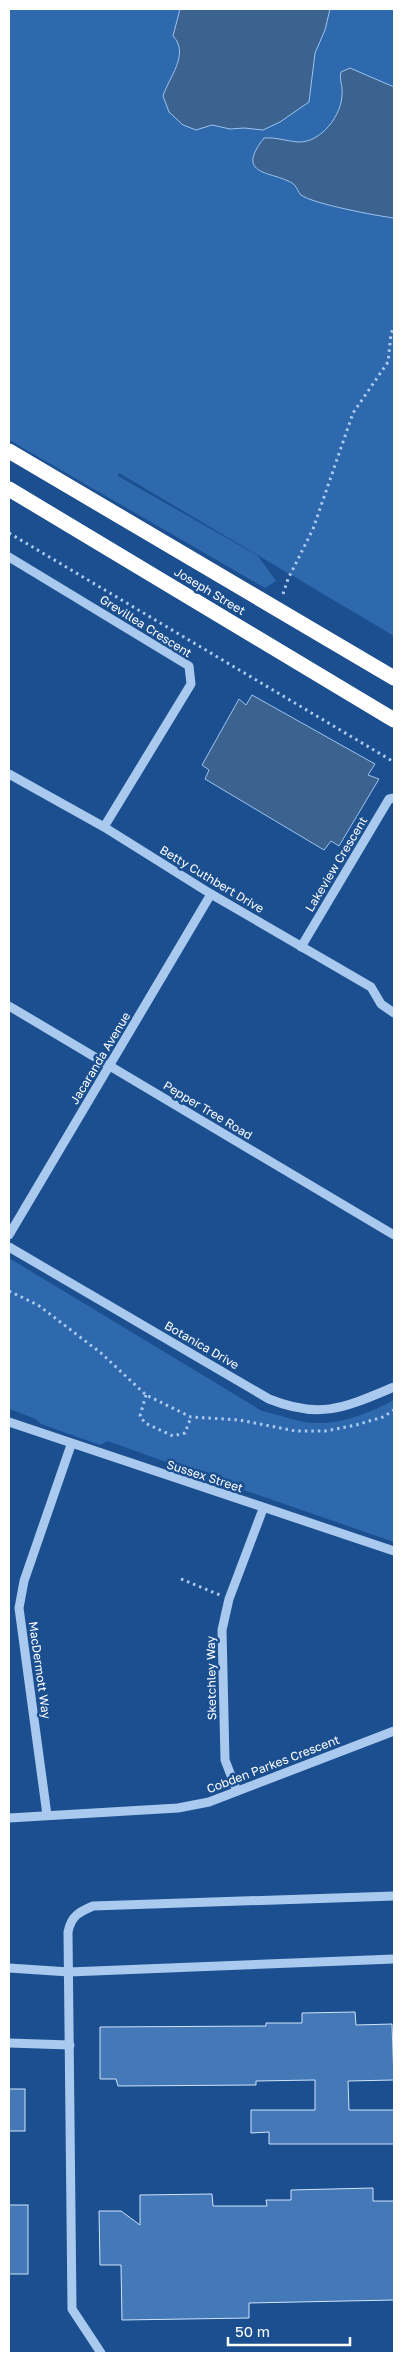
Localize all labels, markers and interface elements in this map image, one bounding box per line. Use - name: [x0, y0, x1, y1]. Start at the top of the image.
- street label: Joseph Street: [172, 564, 249, 618]
- street label: Grevillea Crescent: [97, 592, 195, 660]
- street label: Lakeview Crescent: [302, 814, 370, 914]
- street label: Betty Cuthbert Drive: [157, 842, 267, 916]
- street label: Jacaranda Avenue: [67, 1009, 133, 1107]
- street label: Pepper Tree Road: [161, 1077, 255, 1143]
- street label: Botanica Drive: [162, 1318, 242, 1372]
- street label: Sussex Street: [165, 1457, 245, 1495]
- street label: MacDermott Way: [26, 1620, 54, 1720]
- street label: Sketchley Way: [203, 1635, 219, 1720]
- street label: Cobden Parkes Crescent: [204, 1732, 342, 1796]
- scale bar: [228, 2314, 350, 2346]
- text: 50 m: [235, 2322, 270, 2340]

